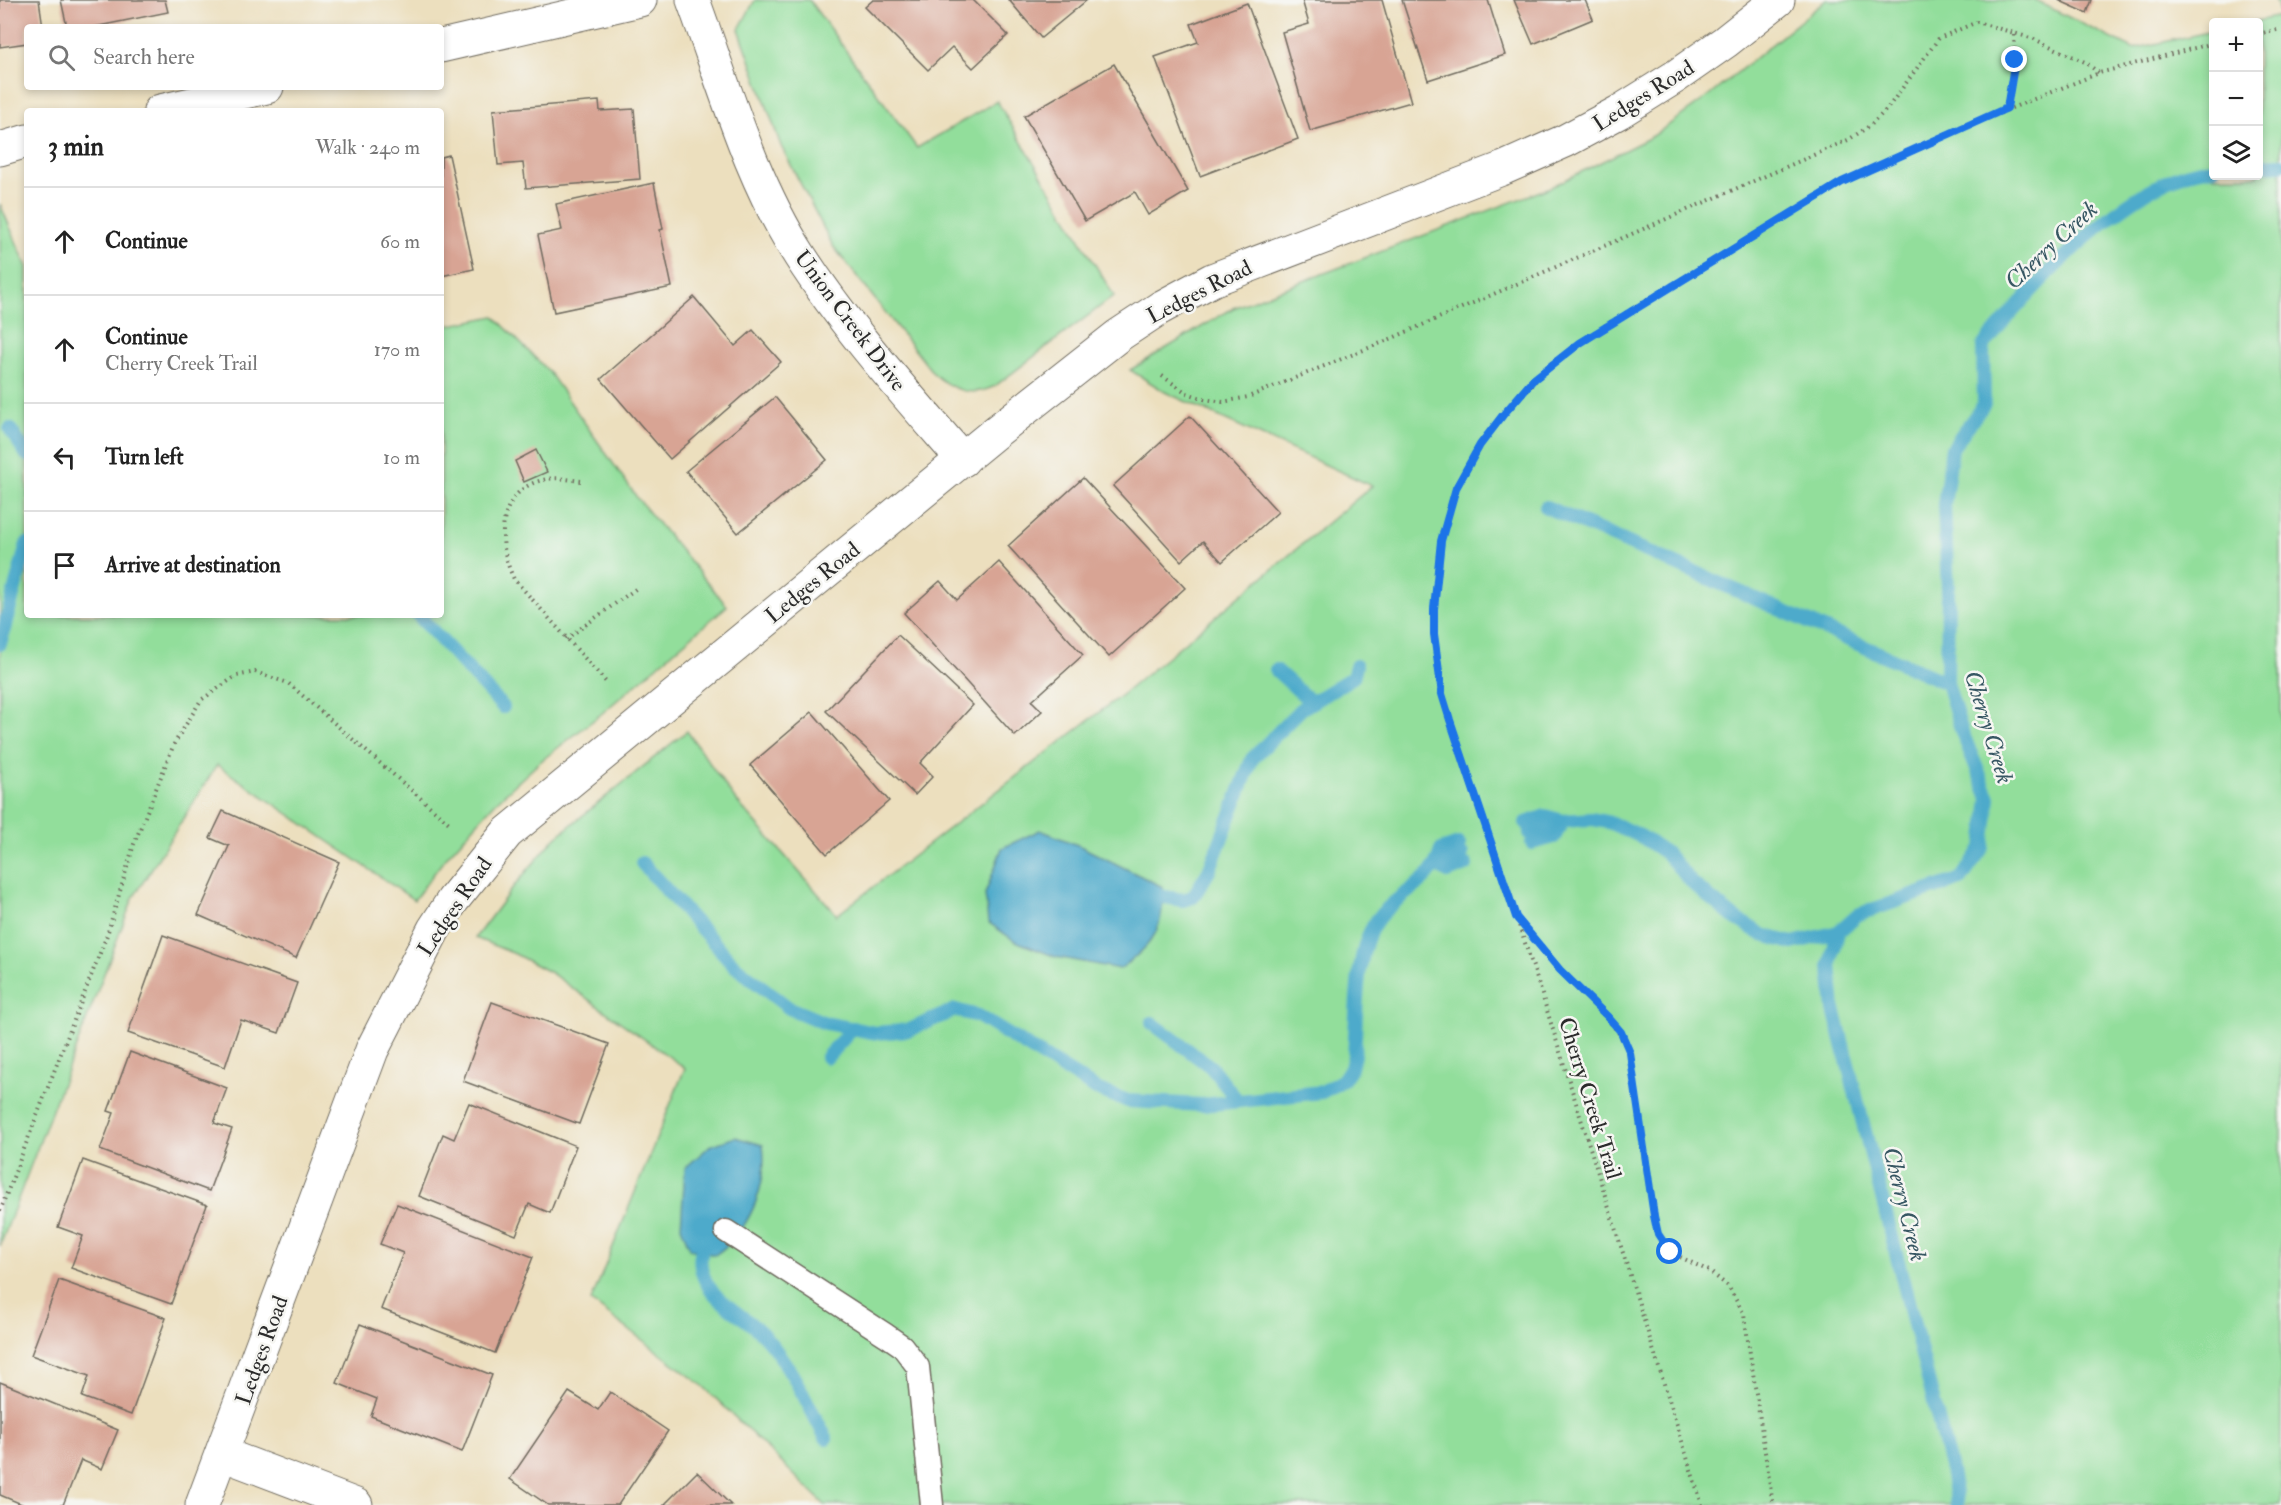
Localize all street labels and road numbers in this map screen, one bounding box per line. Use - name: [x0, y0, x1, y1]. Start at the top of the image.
- street label: Ledges Road: [1588, 54, 1699, 138]
- street label: Union Creek Drive: [788, 244, 912, 397]
- street label: Ledges Road: [1142, 253, 1257, 330]
- street label: Ledges Road: [759, 536, 866, 630]
- street label: Ledges Road: [411, 851, 498, 962]
- street label: Cherry Creek Trail: [1552, 1014, 1628, 1183]
- street label: Ledges Road: [229, 1292, 295, 1409]

